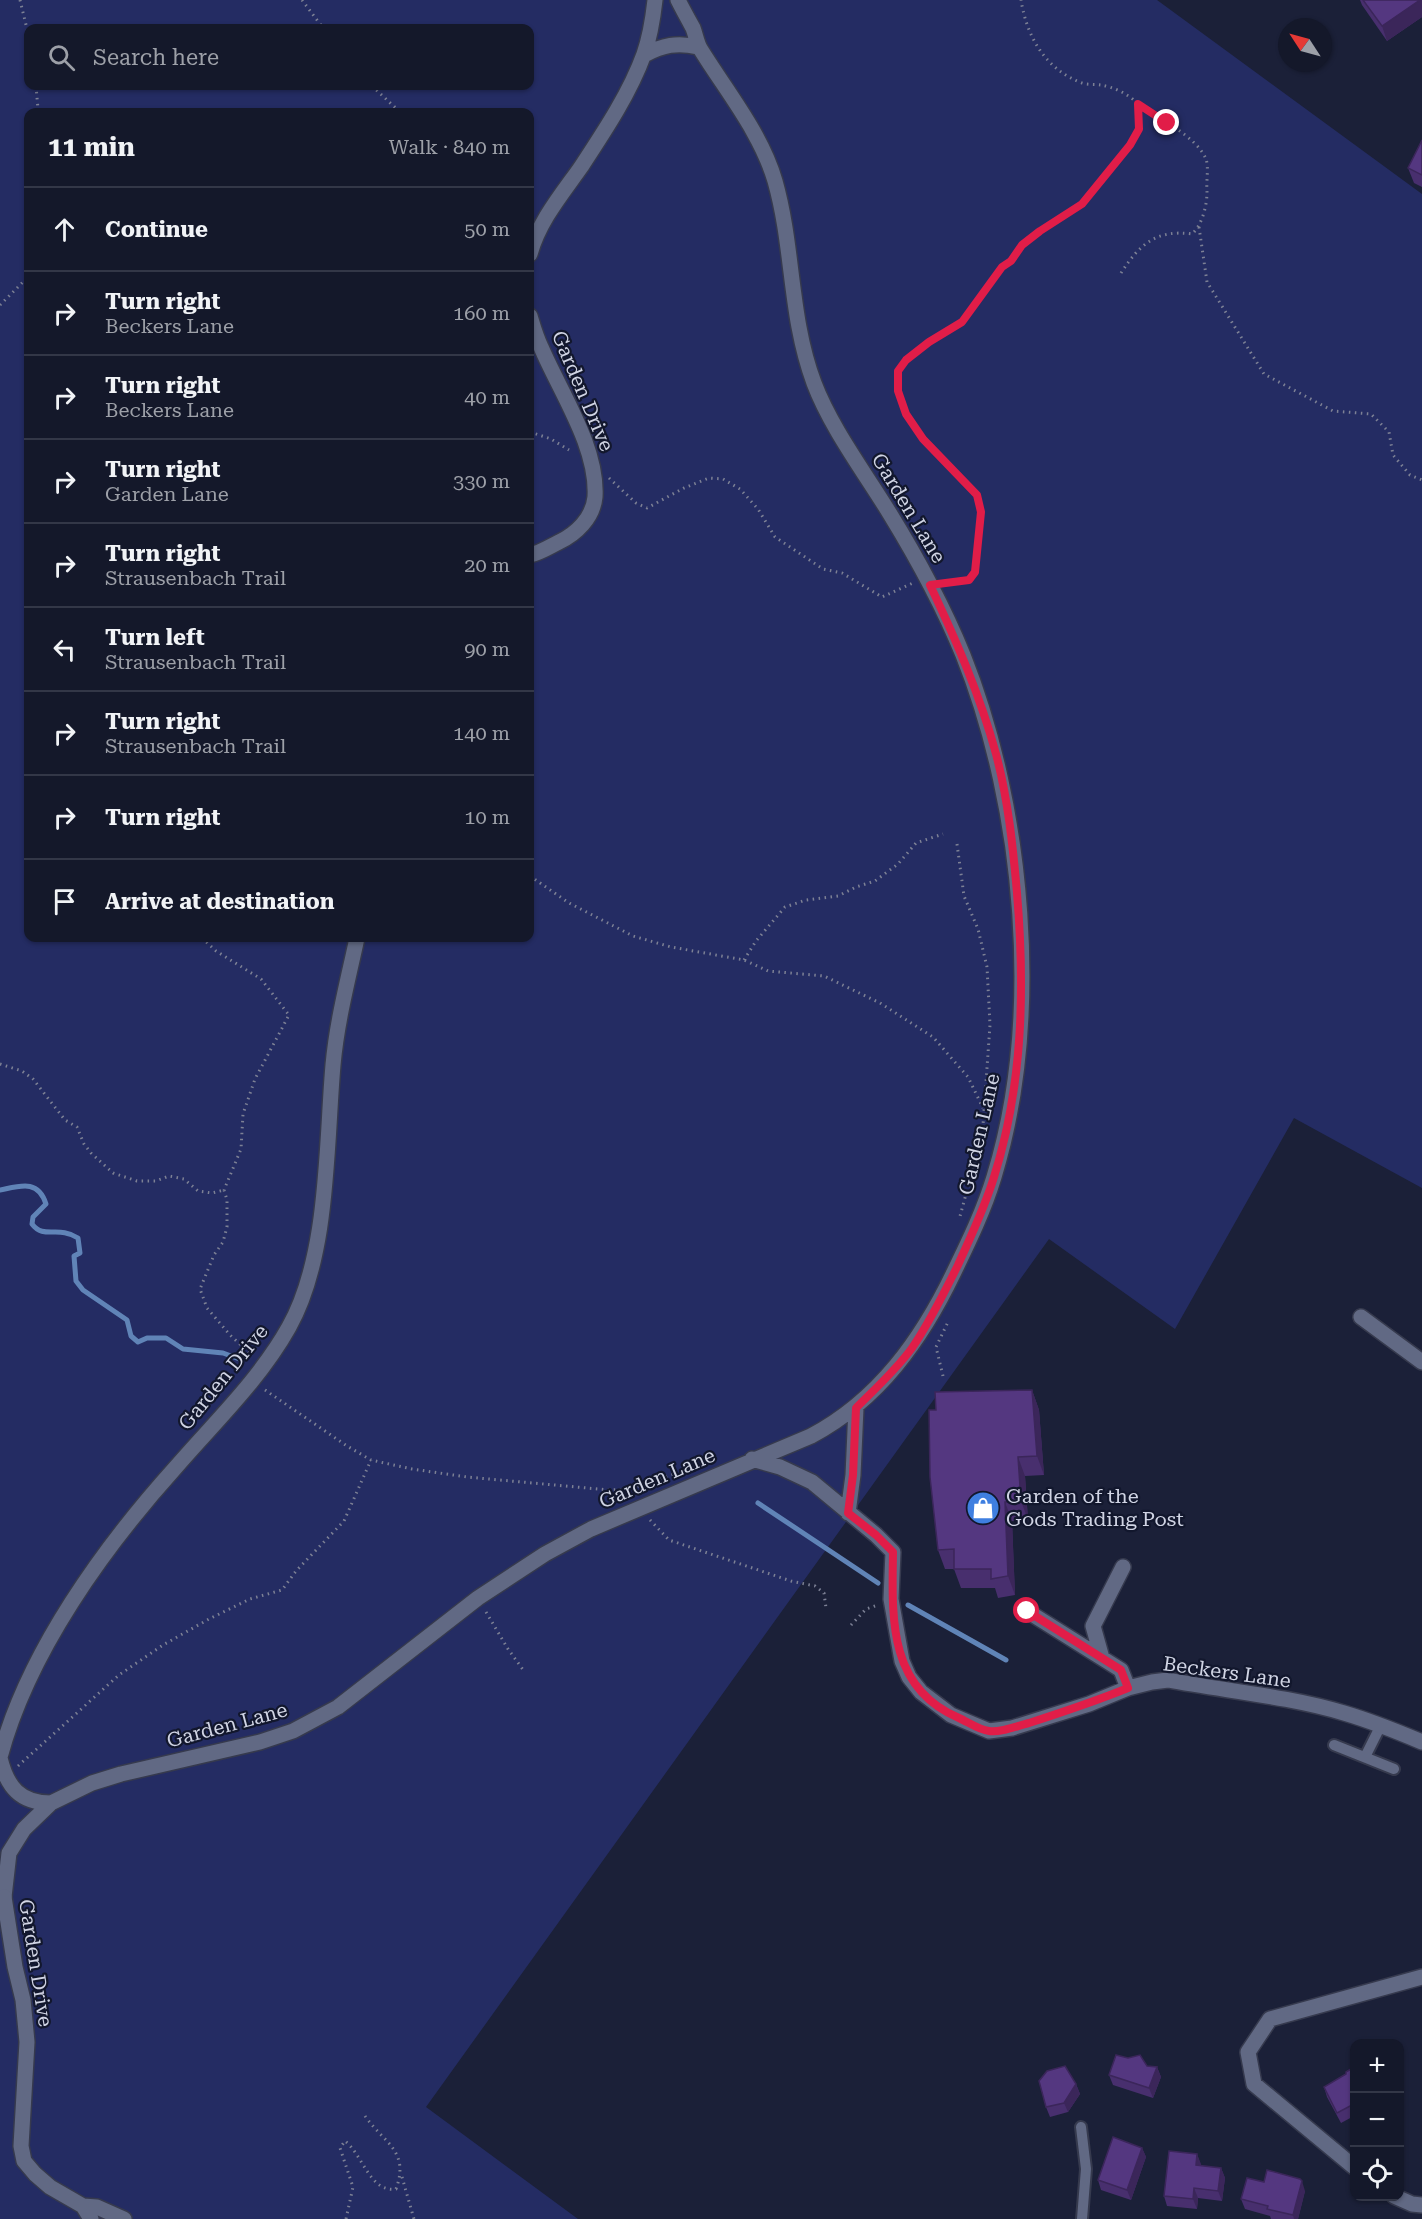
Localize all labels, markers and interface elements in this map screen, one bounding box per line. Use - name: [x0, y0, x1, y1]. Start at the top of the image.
- north arrow: [1278, 18, 1332, 72]
- search box: [24, 24, 534, 90]
- icon: search: [45, 41, 78, 74]
- text: Search here: [93, 45, 219, 70]
- route end: [1153, 109, 1179, 135]
- text: 11 min: [48, 132, 135, 162]
- text: Walk · 840 m: [389, 135, 510, 159]
- icon: ahead: [48, 213, 81, 246]
- text: Continue: [105, 217, 208, 242]
- text: 50 m: [464, 217, 510, 241]
- text: Turn right: [105, 289, 220, 314]
- icon: right: [48, 297, 81, 330]
- text: 160 m: [453, 301, 510, 325]
- text: Beckers Lane: [105, 314, 234, 338]
- street label: Garden Drive: [547, 327, 619, 455]
- text: Turn right: [105, 373, 220, 398]
- icon: right: [48, 381, 81, 414]
- text: 40 m: [464, 385, 510, 409]
- text: Beckers Lane: [105, 398, 234, 422]
- street label: Garden Lane: [867, 449, 951, 567]
- text: Turn right: [105, 457, 220, 482]
- icon: right: [48, 465, 81, 498]
- text: 330 m: [453, 469, 510, 493]
- text: Garden Lane: [105, 482, 229, 506]
- text: Turn right: [105, 541, 220, 566]
- icon: right: [48, 549, 81, 582]
- text: 20 m: [464, 553, 510, 577]
- text: Strausenbach Trail: [105, 566, 286, 590]
- text: Turn left: [105, 625, 205, 650]
- icon: left: [48, 633, 81, 666]
- text: 90 m: [464, 637, 510, 661]
- text: Strausenbach Trail: [105, 650, 286, 674]
- text: Turn right: [105, 709, 220, 734]
- icon: right: [48, 717, 81, 750]
- text: 140 m: [453, 721, 510, 745]
- text: Strausenbach Trail: [105, 734, 286, 758]
- icon: right: [48, 801, 81, 834]
- text: Turn right: [105, 805, 220, 830]
- text: 10 m: [464, 805, 510, 829]
- icon: arrive: [48, 885, 81, 918]
- text: Arrive at destination: [105, 889, 334, 914]
- street label: Garden Lane: [953, 1071, 1005, 1197]
- street label: Garden Drive: [173, 1319, 273, 1435]
- street label: Garden Lane: [595, 1443, 719, 1513]
- place label: Garden of the Gods Trading Post: [1006, 1484, 1184, 1531]
- shop icon: Garden of the Gods Trading Post: [965, 1490, 1001, 1526]
- route start: [1013, 1597, 1039, 1623]
- street label: Beckers Lane: [1162, 1651, 1292, 1693]
- street label: Garden Lane: [164, 1697, 290, 1753]
- street label: Garden Drive: [14, 1898, 58, 2028]
- map controls: [1350, 2039, 1404, 2201]
- button: +: [1350, 2039, 1404, 2093]
- button: −: [1350, 2093, 1404, 2147]
- button: locate: [1350, 2147, 1404, 2201]

